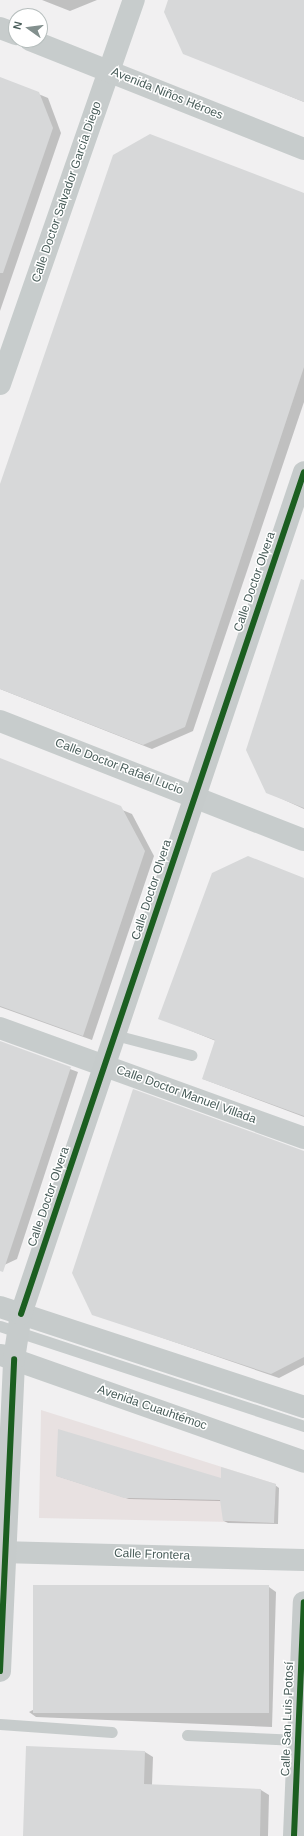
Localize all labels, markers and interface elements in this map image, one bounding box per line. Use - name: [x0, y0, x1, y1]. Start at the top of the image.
- north arrow: [8, 8, 48, 48]
- text: N: [11, 20, 24, 31]
- street label: Avenida Niños Héroes: [109, 65, 225, 123]
- street label: Calle Doctor Salvador García Diego: [29, 99, 105, 285]
- street label: Calle Doctor Olvera: [231, 530, 279, 634]
- street label: Calle Doctor Rafaél Lucio: [53, 736, 185, 798]
- street label: Calle Doctor Olvera: [129, 838, 175, 942]
- street label: Calle Doctor Manuel Villada: [114, 1063, 258, 1127]
- street label: Calle Doctor Olvera: [25, 1145, 73, 1249]
- street label: Avenida Cuauhtémoc: [96, 1383, 208, 1433]
- street label: Calle Frontera: [114, 1546, 190, 1564]
- street label: Calle San Luis Potosí: [279, 1661, 297, 1777]

